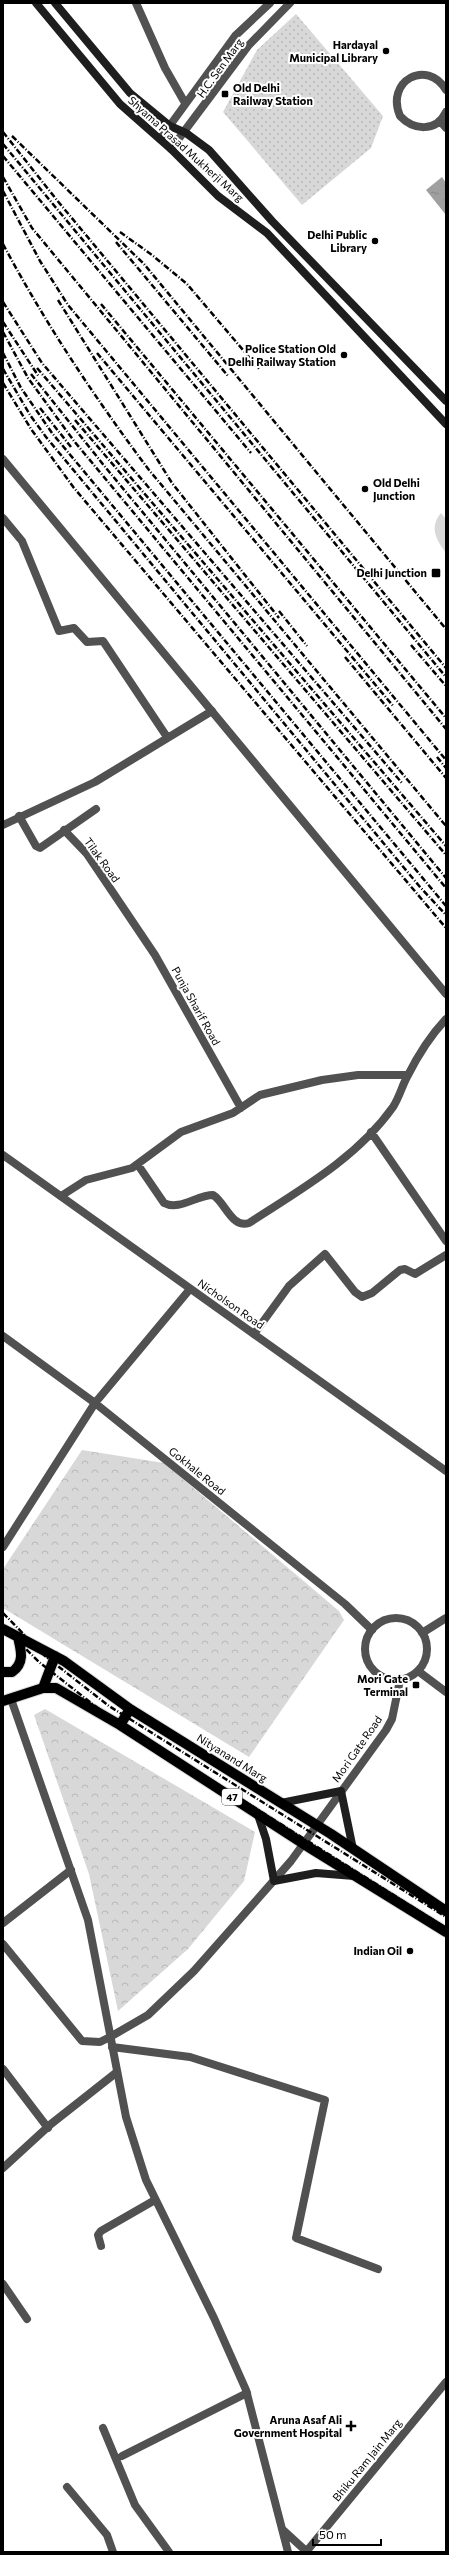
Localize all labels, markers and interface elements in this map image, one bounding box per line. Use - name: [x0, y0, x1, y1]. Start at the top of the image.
- street label: H.C. Sen Marg: [194, 36, 245, 100]
- place label: Hardayal Municipal Library: [289, 38, 378, 64]
- marker: Hardayal Municipal Library: [381, 46, 391, 56]
- place label: Old Delhi Railway Station: [233, 81, 313, 107]
- marker: Old Delhi Railway Station: [220, 89, 230, 99]
- street label: Shyama Prasad Mukherji Marg: [126, 93, 247, 204]
- place label: Delhi Public Library: [307, 228, 367, 254]
- marker: Delhi Public Library: [370, 236, 380, 246]
- place label: Police Station Old Delhi Railway Station: [228, 342, 336, 368]
- marker: Police Station Old Delhi Railway Station: [339, 350, 349, 360]
- place label: Old Delhi Junction: [373, 476, 420, 503]
- marker: Old Delhi Junction: [360, 484, 370, 494]
- place label: Delhi Junction: [356, 566, 427, 580]
- marker: Delhi Junction: [430, 567, 442, 579]
- street label: Tilak Road: [82, 835, 123, 885]
- street label: Punja Sharif Road: [169, 964, 223, 1047]
- street label: Nicholson Road: [196, 1276, 267, 1331]
- street label: Gokhale Road: [166, 1444, 228, 1497]
- place label: Mori Gate Terminal: [357, 1672, 408, 1698]
- marker: Mori Gate Terminal: [411, 1680, 421, 1690]
- street label: Mori Gate Road: [329, 1713, 384, 1784]
- street label: Nityanand Marg: [195, 1731, 270, 1784]
- road number: 47: [222, 1789, 242, 1805]
- place label: Indian Oil: [353, 1944, 402, 1957]
- marker: Indian Oil: [405, 1946, 415, 1956]
- place label: Aruna Asaf Ali Government Hospital: [234, 2413, 342, 2439]
- street label: Bhiku Ram Jain Marg: [329, 2416, 405, 2504]
- marker: Aruna Asaf Ali Government Hospital: [345, 2420, 357, 2432]
- scale bar: [313, 2521, 381, 2547]
- text: 50 m: [319, 2527, 347, 2541]

